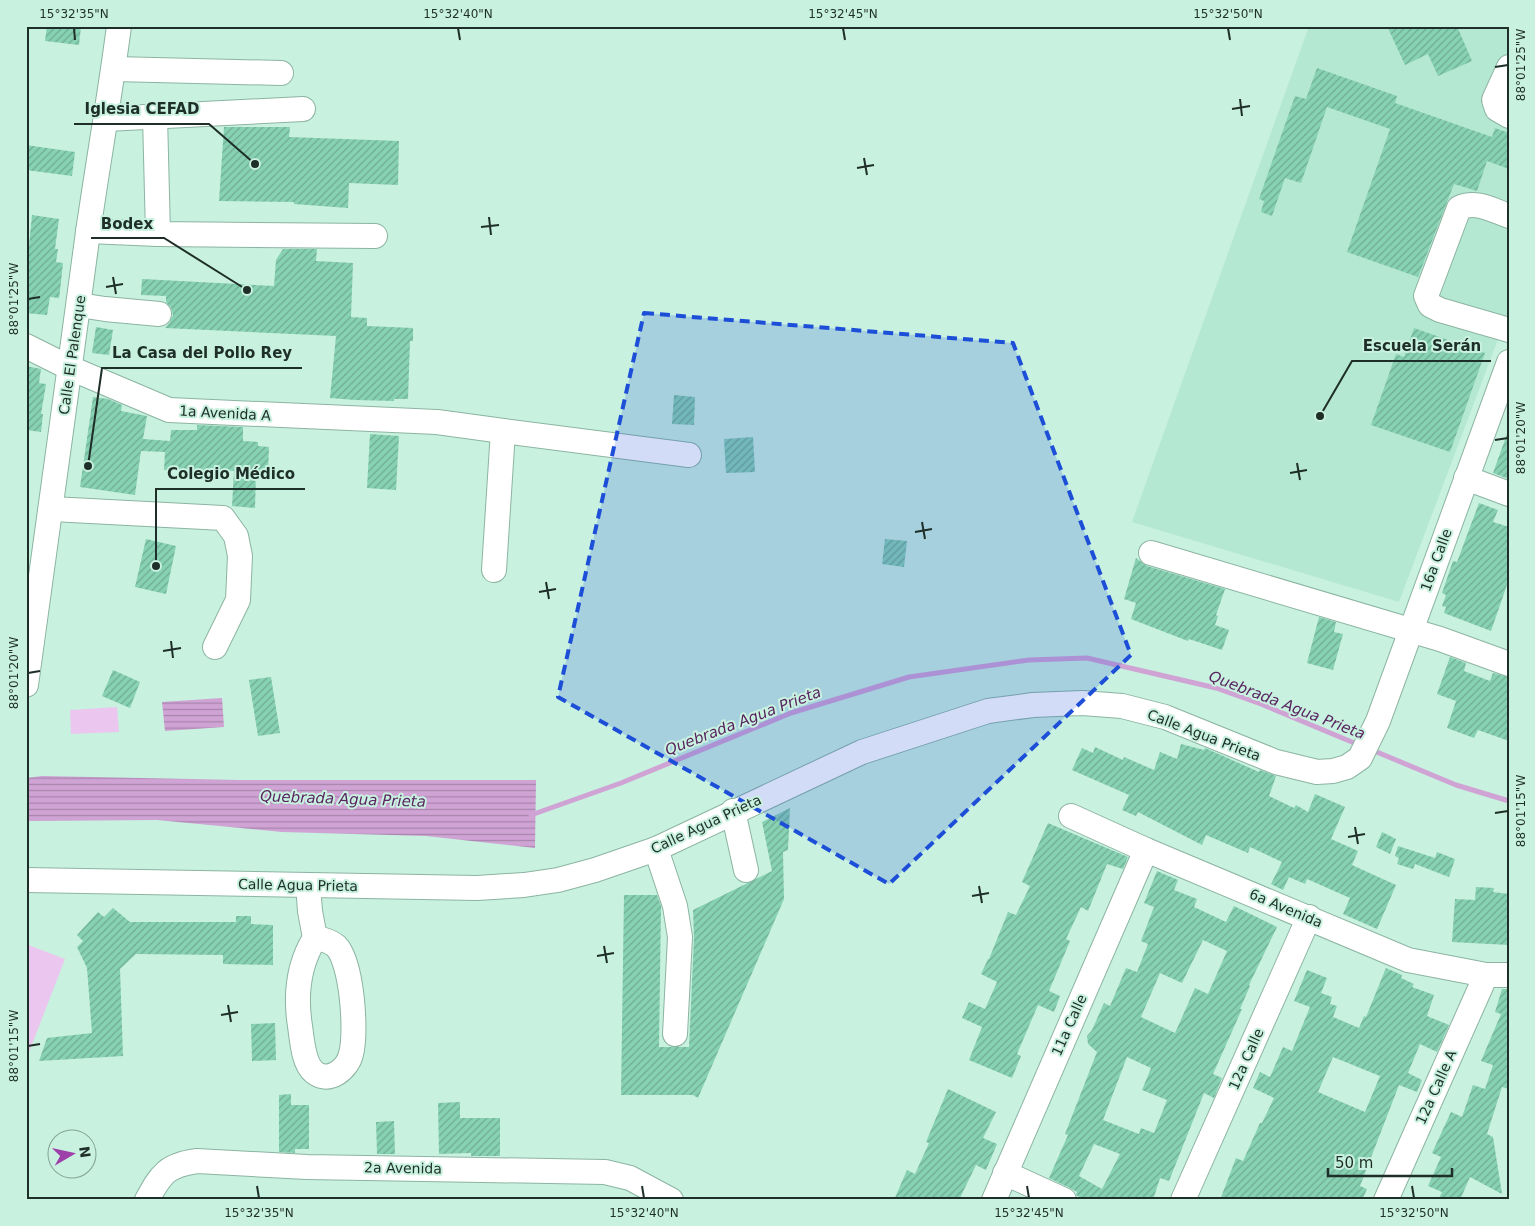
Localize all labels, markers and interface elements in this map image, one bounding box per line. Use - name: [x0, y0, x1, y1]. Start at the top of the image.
- text: 15°32'35"N: [39, 7, 109, 21]
- text: 15°32'40"N: [423, 7, 493, 21]
- text: 15°32'45"N: [808, 7, 878, 21]
- text: 15°32'50"N: [1193, 7, 1263, 21]
- text: 88°01'25"W: [1514, 29, 1528, 101]
- callout: Iglesia CEFAD: [74, 94, 209, 124]
- text: Iglesia CEFAD: [85, 100, 199, 118]
- callout: Bodex: [91, 208, 164, 238]
- text: Bodex: [101, 215, 153, 233]
- text: 88°01'25"W: [7, 263, 21, 335]
- street label: Calle El Palenque: [56, 294, 88, 416]
- callout: Escuela Serán: [1352, 331, 1491, 361]
- text: Escuela Serán: [1363, 337, 1481, 355]
- callout: La Casa del Pollo Rey: [102, 338, 302, 368]
- text: La Casa del Pollo Rey: [112, 344, 292, 362]
- text: 88°01'20"W: [1514, 402, 1528, 474]
- street label: 1a Avenida A: [179, 403, 272, 423]
- callout: Colegio Médico: [156, 459, 305, 489]
- text: Colegio Médico: [167, 465, 295, 483]
- street label: 16a Calle: [1417, 526, 1455, 594]
- text: 88°01'20"W: [7, 637, 21, 709]
- water label: Quebrada Agua Prieta: [1206, 667, 1368, 743]
- water label: Quebrada Agua Prieta: [662, 683, 824, 759]
- street label: Calle Agua Prieta: [1145, 706, 1263, 764]
- text: 88°01'15"W: [1514, 775, 1528, 847]
- water label: Quebrada Agua Prieta: [260, 787, 426, 811]
- street label: Calle Agua Prieta: [648, 791, 764, 857]
- street label: Calle Agua Prieta: [238, 876, 358, 894]
- street label: 6a Avenida: [1247, 885, 1325, 931]
- street label: 11a Calle: [1048, 992, 1090, 1058]
- text: 88°01'15"W: [7, 1010, 21, 1082]
- street label: 12a Calle: [1225, 1026, 1267, 1092]
- street label: 12a Calle A: [1412, 1047, 1460, 1127]
- north arrow: [48, 1128, 98, 1178]
- text: N: [76, 1145, 94, 1159]
- scale bar: [1328, 1146, 1451, 1178]
- text: 50 m: [1335, 1154, 1373, 1172]
- street label: 2a Avenida: [364, 1159, 442, 1177]
- text: 15°32'35"N: [224, 1206, 294, 1220]
- text: 15°32'40"N: [609, 1206, 679, 1220]
- text: 15°32'45"N: [994, 1206, 1064, 1220]
- text: 15°32'50"N: [1379, 1206, 1449, 1220]

